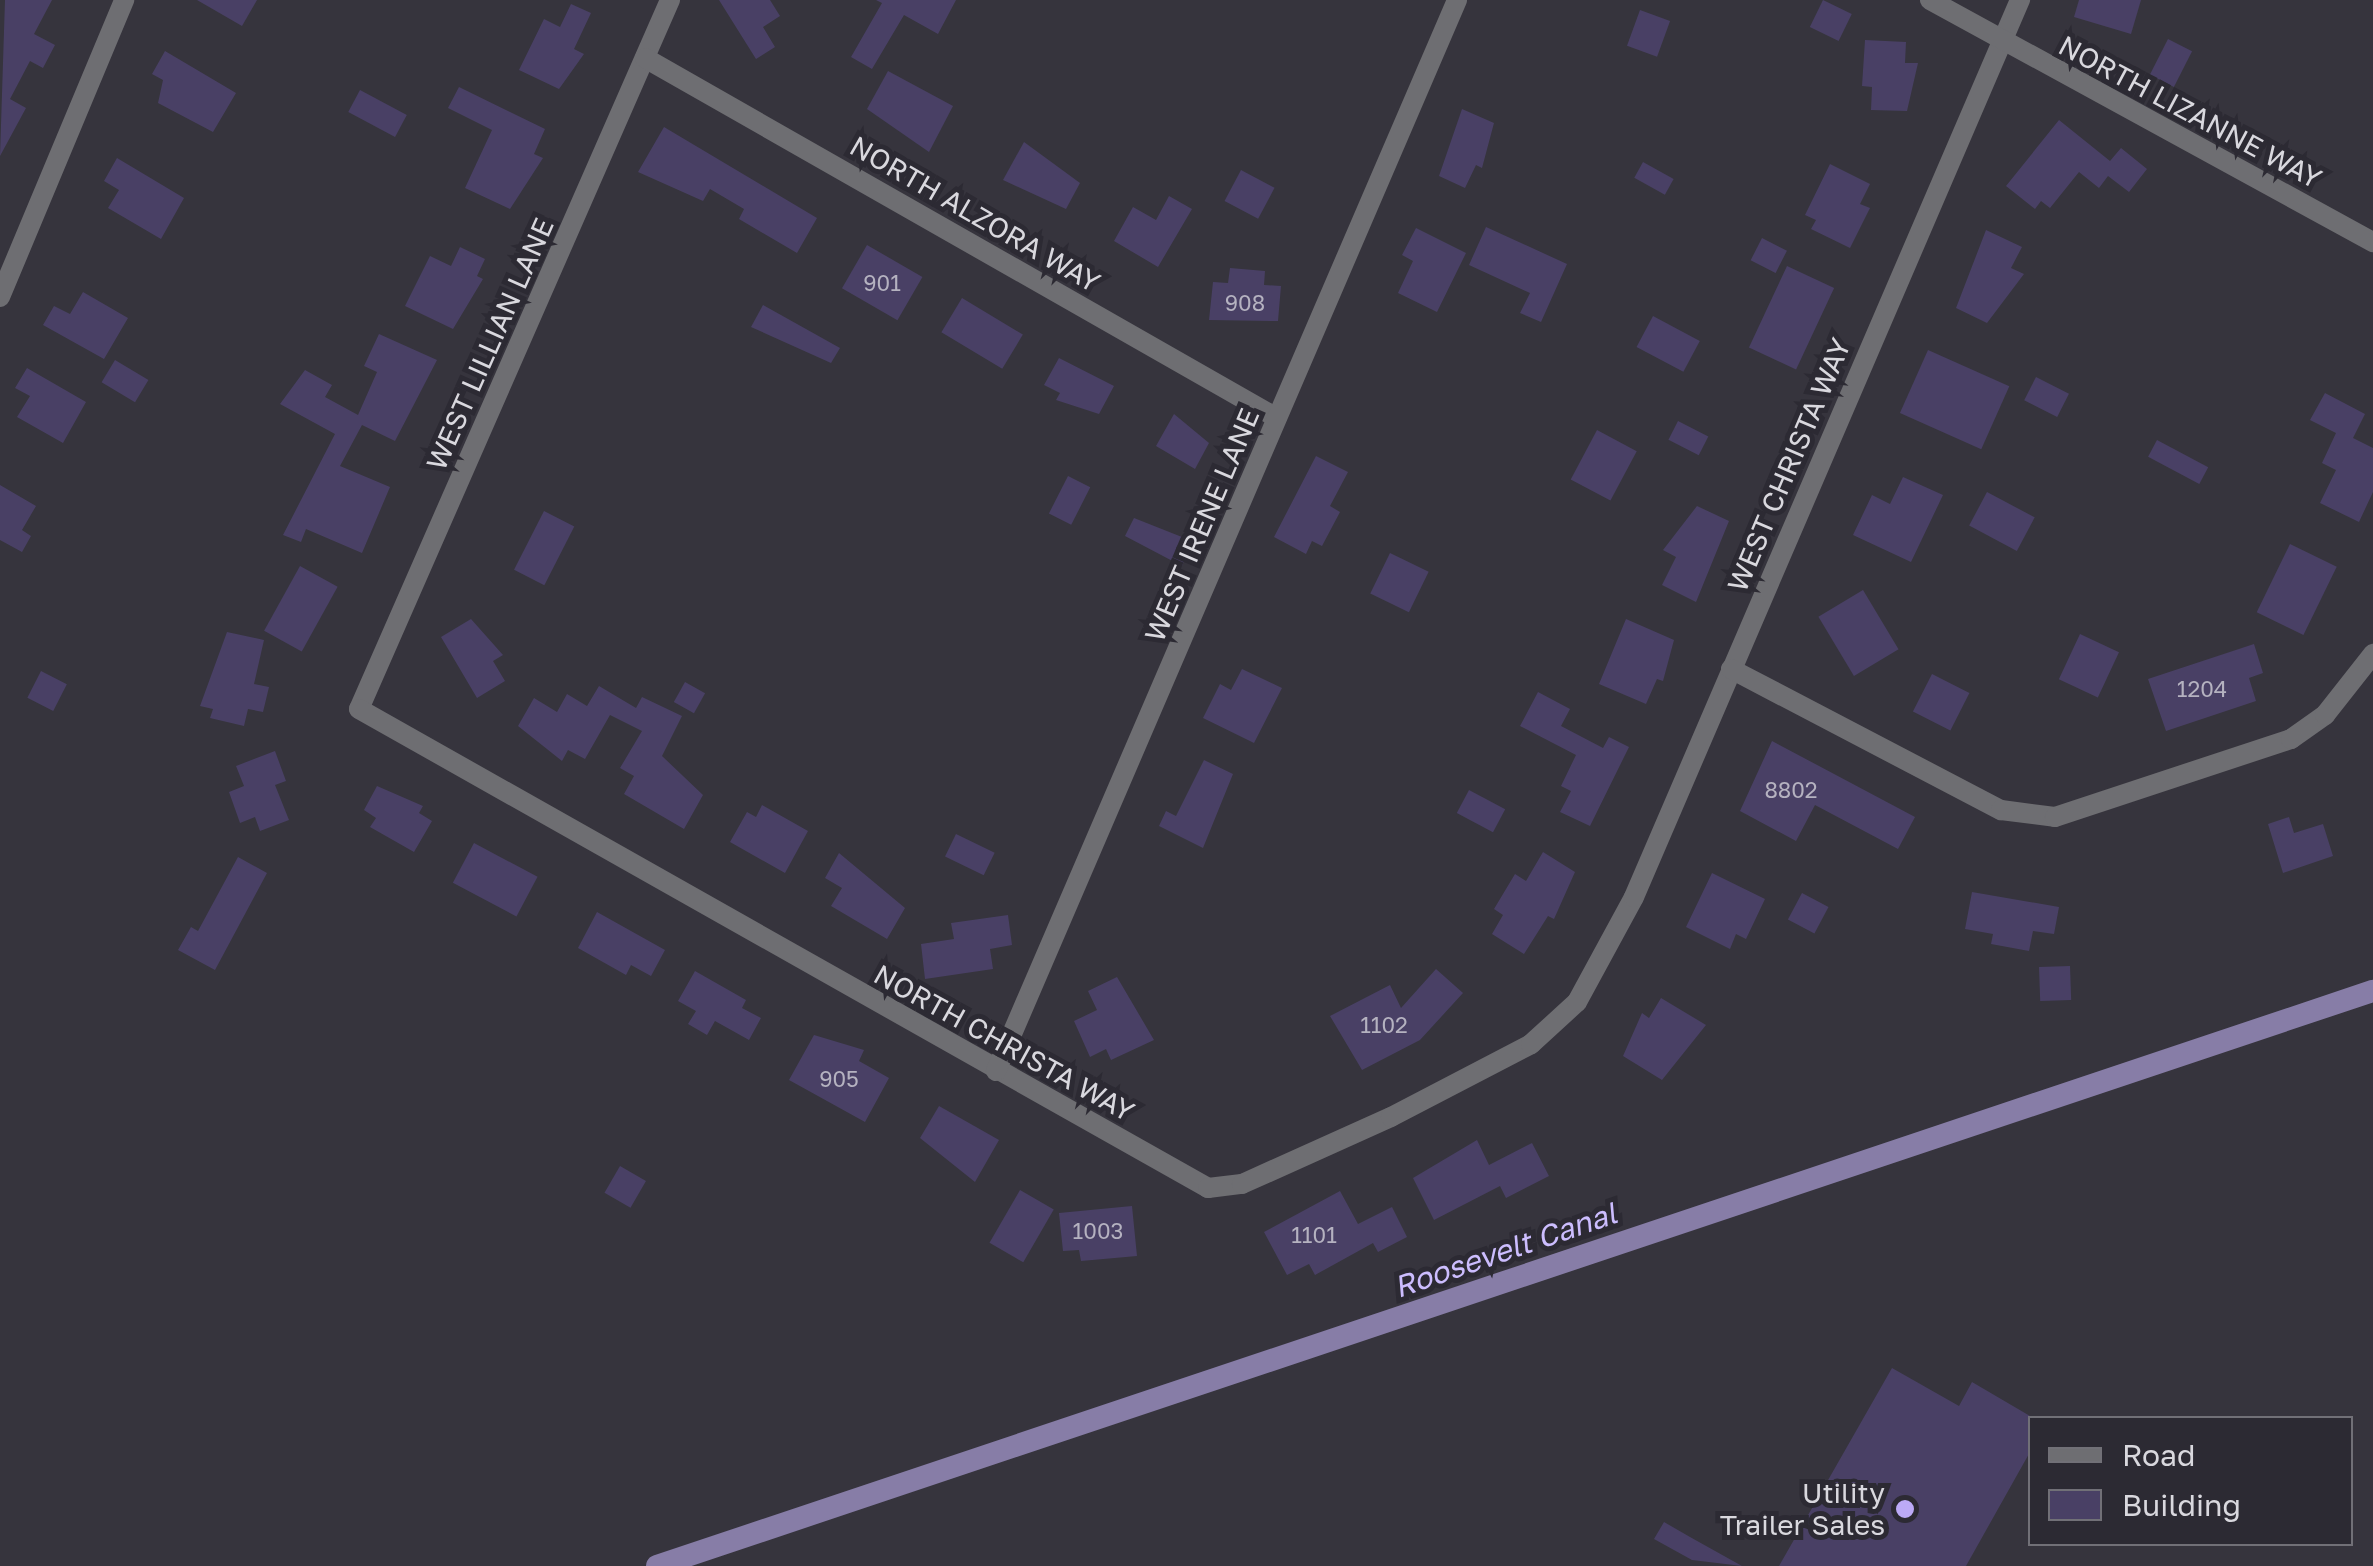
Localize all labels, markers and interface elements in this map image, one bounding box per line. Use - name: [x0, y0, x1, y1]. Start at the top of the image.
- street label: NORTH LIZANNE WAY: [2053, 29, 2327, 195]
- street label: NORTH ALZORA WAY: [844, 129, 1106, 299]
- street label: WEST LILLIAN LANE: [419, 213, 561, 475]
- house number: 901: [863, 270, 901, 296]
- house number: 908: [1225, 290, 1265, 316]
- street label: WEST CHRISTA WAY: [1720, 333, 1858, 597]
- street label: WEST IRENE LANE: [1138, 403, 1266, 647]
- house number: 1204: [2177, 676, 2227, 702]
- house number: 8802: [1764, 777, 1818, 803]
- street label: NORTH CHRISTA WAY: [868, 957, 1140, 1129]
- house number: 1102: [1360, 1012, 1408, 1038]
- house number: 905: [819, 1066, 859, 1092]
- water label: Roosevelt Canal: [1389, 1195, 1621, 1305]
- house number: 1003: [1073, 1218, 1123, 1244]
- house number: 1101: [1291, 1222, 1337, 1248]
- legend: [2028, 1416, 2353, 1546]
- text: Road: [2122, 1437, 2196, 1473]
- place label: Utility Trailer Sales: [1720, 1476, 1885, 1542]
- text: Building: [2122, 1487, 2241, 1523]
- marker: Utility Trailer Sales: [1894, 1498, 1916, 1520]

